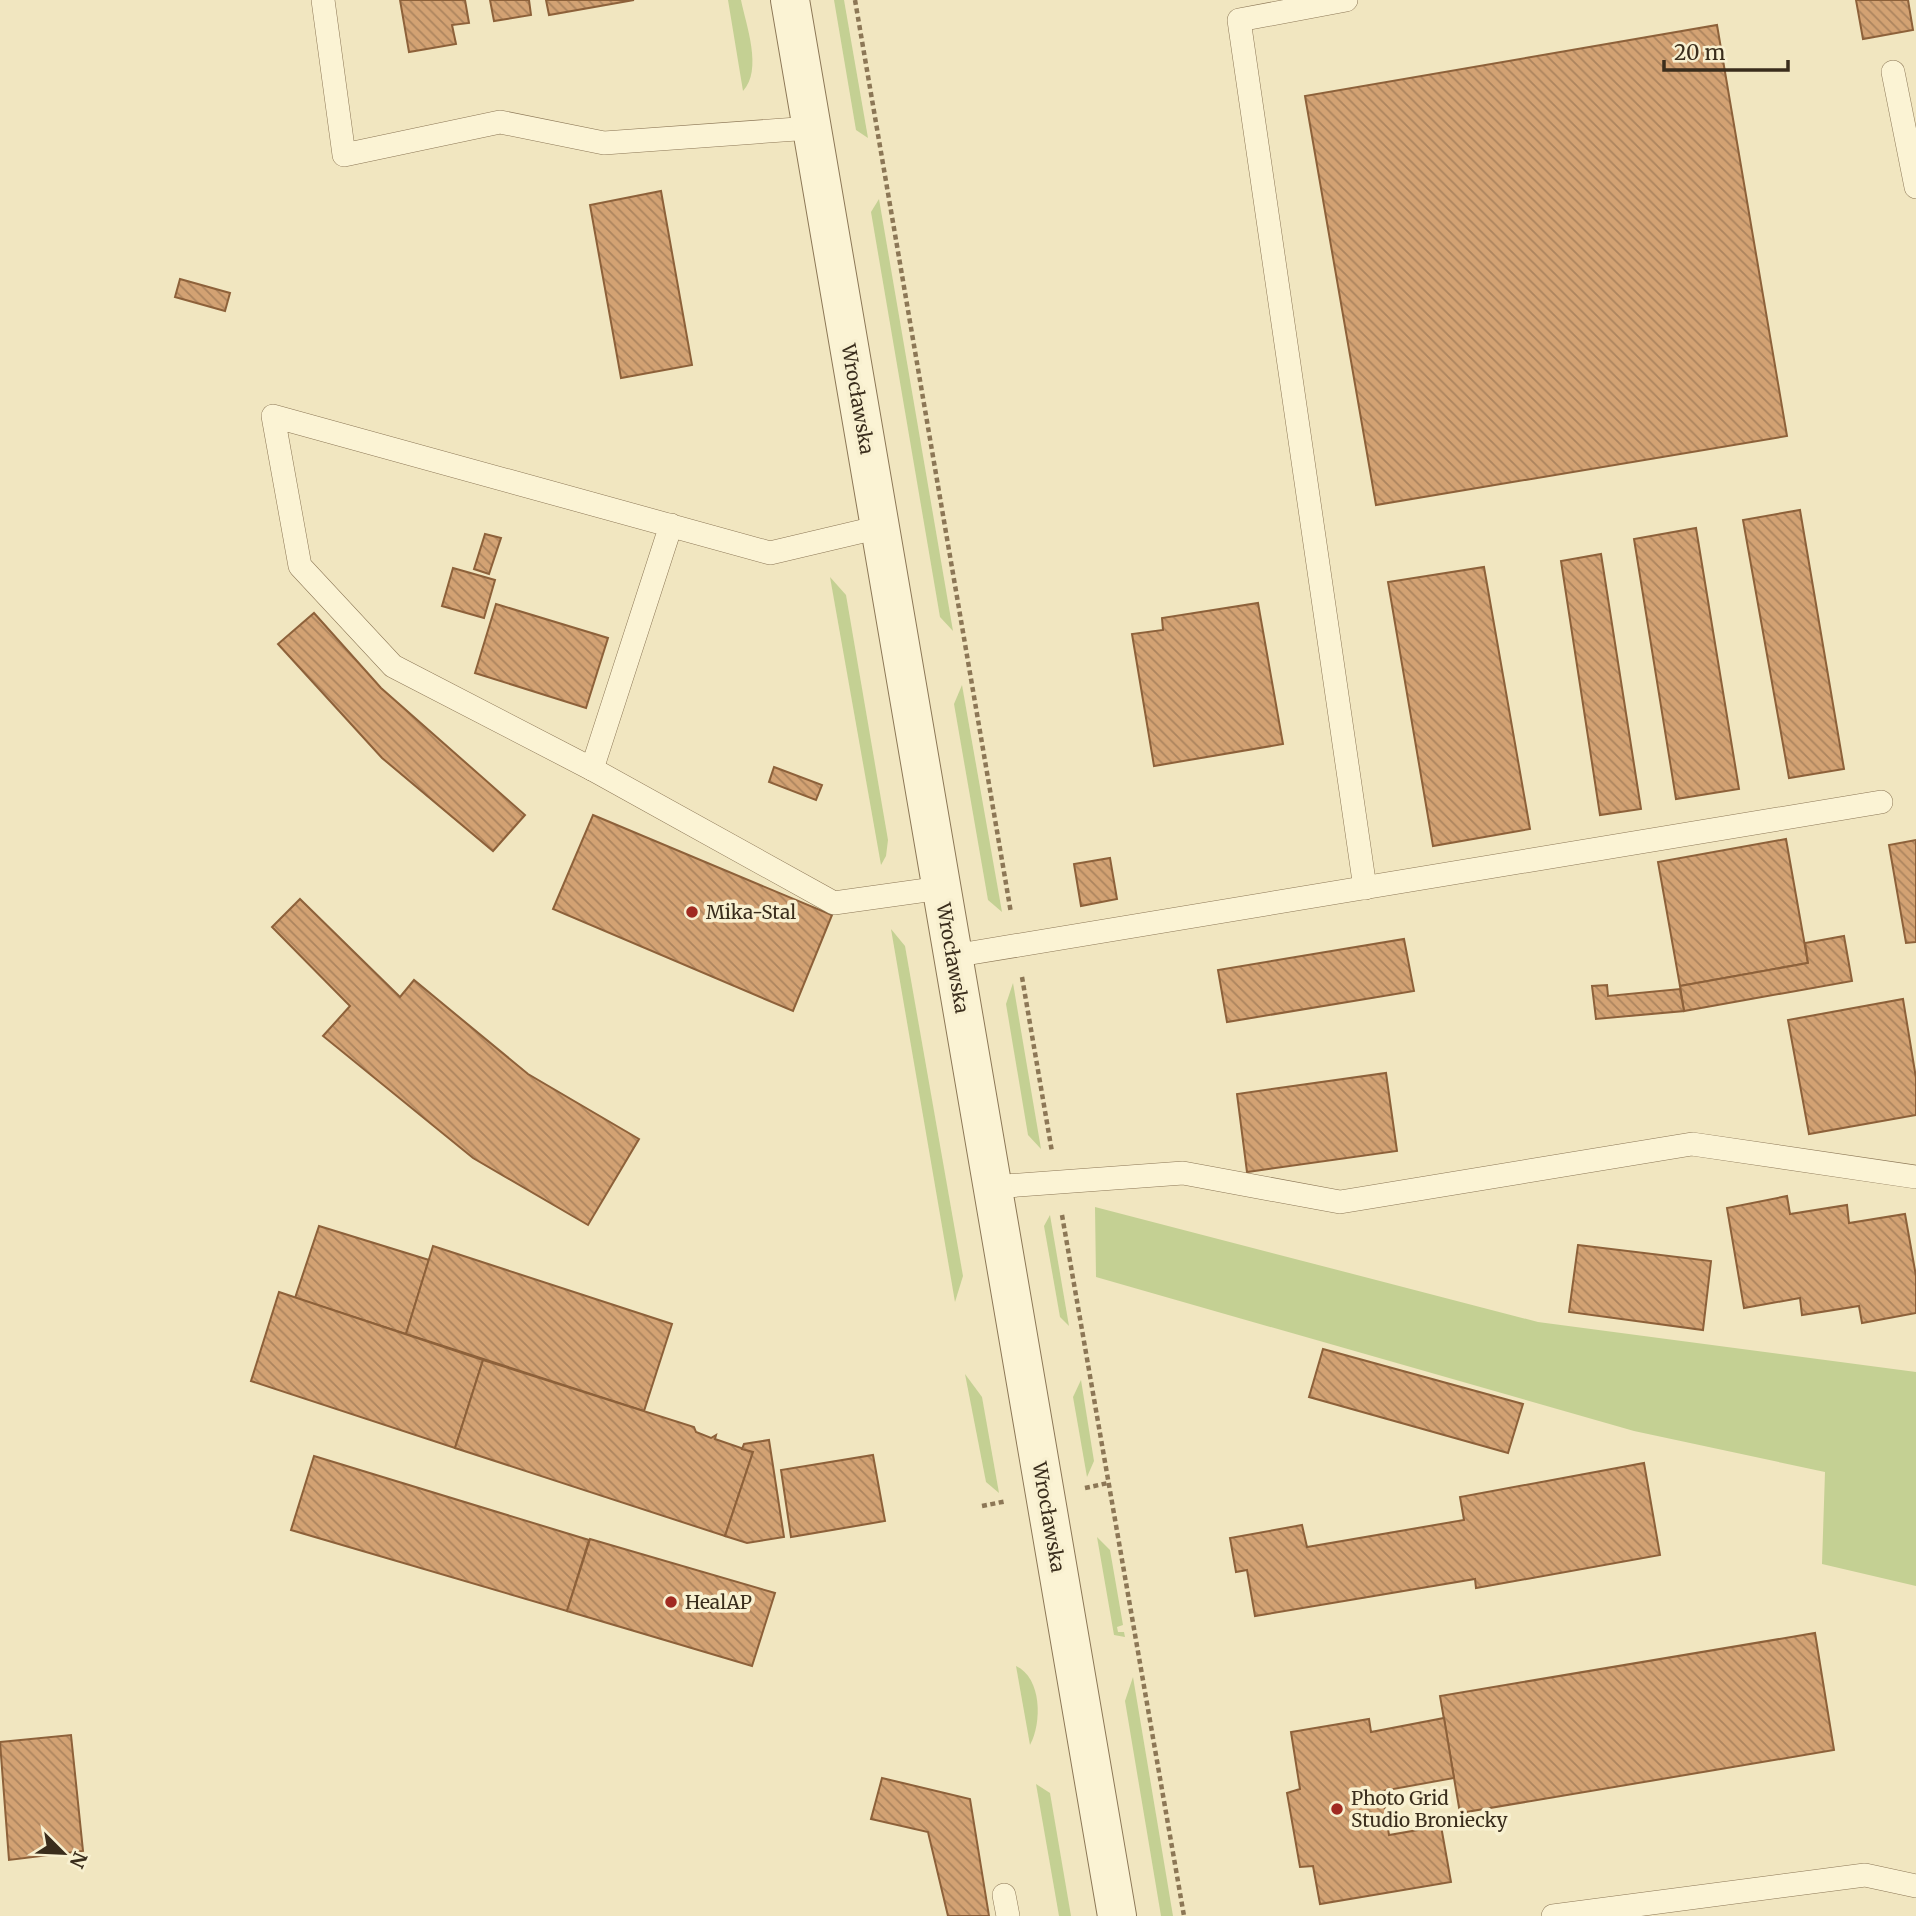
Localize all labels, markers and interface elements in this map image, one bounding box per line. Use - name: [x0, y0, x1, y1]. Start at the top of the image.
- scale bar: [1664, 28, 1788, 72]
- text: 20 m: [1674, 39, 1726, 66]
- street label: Wrocławska: [836, 341, 880, 456]
- place label: Mika-Stal: [706, 900, 796, 924]
- street label: Wrocławska: [931, 900, 975, 1015]
- marker: Mika-Stal: [684, 904, 700, 920]
- street label: Wrocławska: [1027, 1459, 1071, 1574]
- place label: HealAP: [685, 1590, 752, 1614]
- marker: HealAP: [663, 1594, 679, 1610]
- place label: Photo Grid Studio Broniecky: [1351, 1786, 1508, 1832]
- marker: Photo Grid Studio Broniecky: [1329, 1801, 1345, 1817]
- north arrow: [28, 1818, 98, 1888]
- text: N: [65, 1848, 93, 1872]

